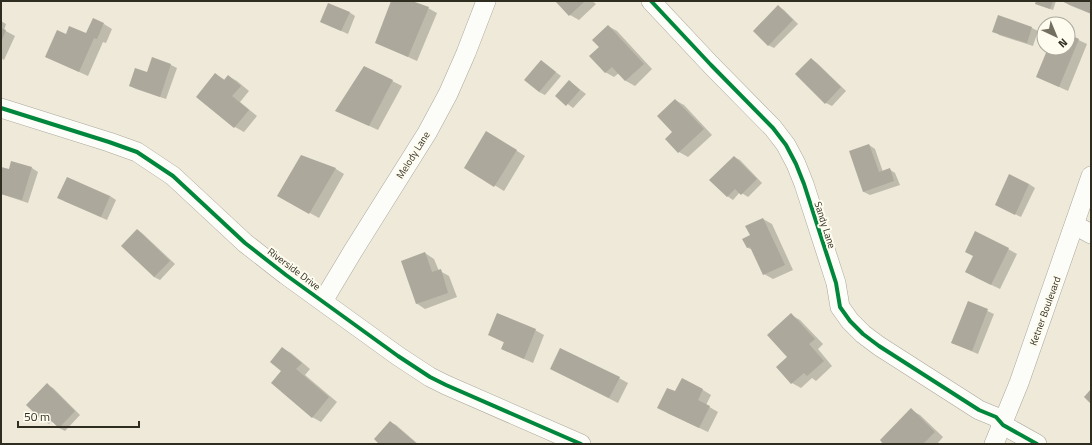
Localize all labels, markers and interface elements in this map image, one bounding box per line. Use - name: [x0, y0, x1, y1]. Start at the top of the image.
- north arrow: [1036, 16, 1076, 56]
- text: N: [1055, 35, 1071, 52]
- street label: Melody Lane: [392, 128, 434, 182]
- street label: Sandy Lane: [810, 200, 840, 250]
- street label: Riverside Drive: [264, 244, 324, 294]
- street label: Ketner Boulevard: [1026, 274, 1064, 348]
- scale bar: [18, 403, 139, 429]
- text: 50 m: [24, 407, 50, 426]

